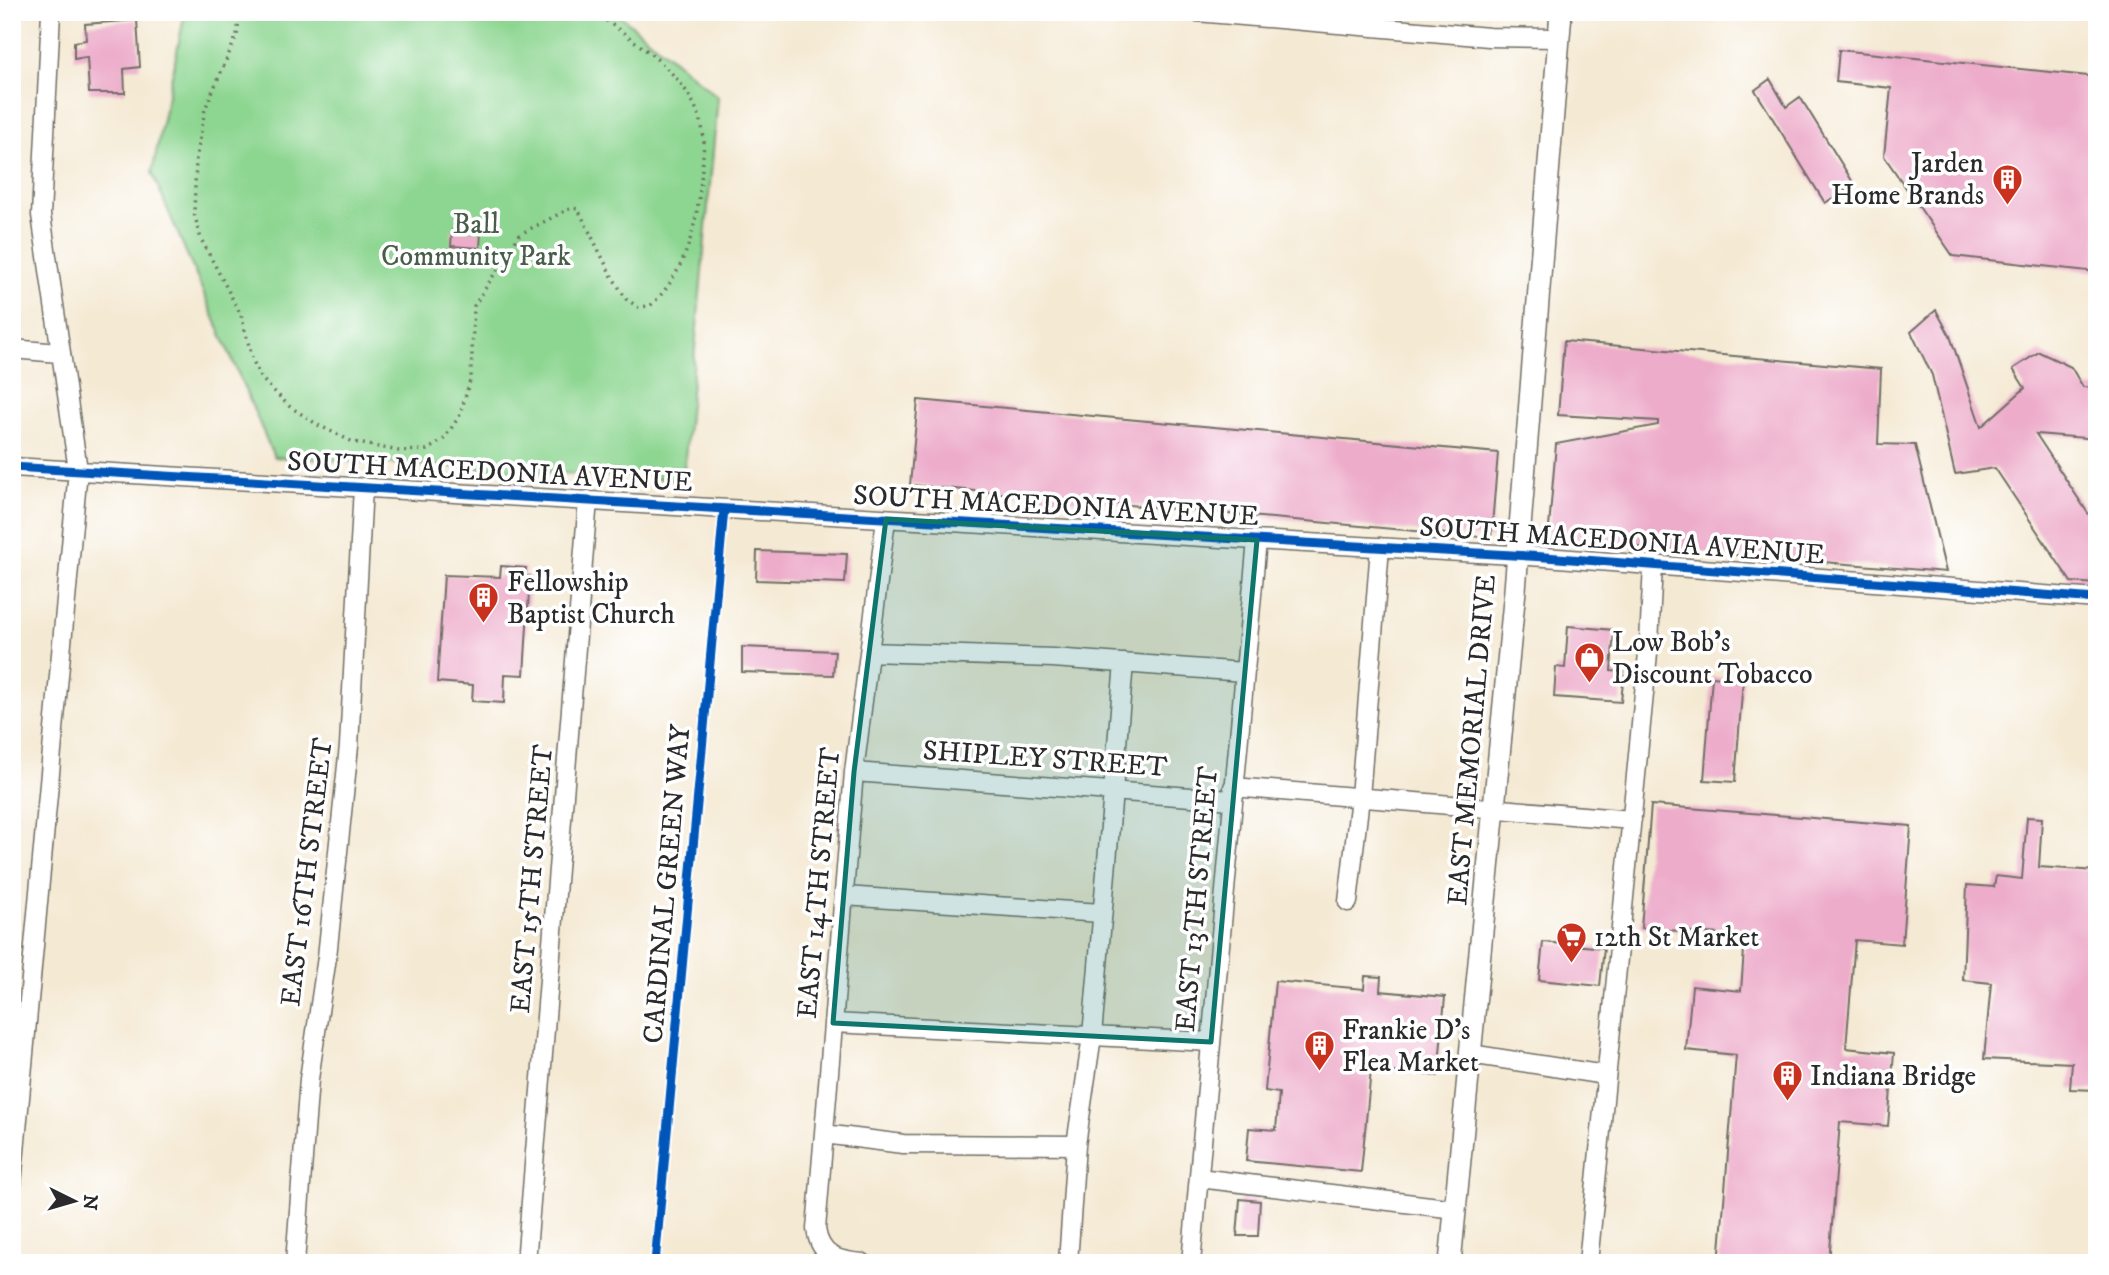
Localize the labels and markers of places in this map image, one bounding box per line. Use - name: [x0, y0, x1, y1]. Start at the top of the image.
- place label: Jarden Home Brands: [1831, 146, 1984, 213]
- building icon: Jarden Home Brands: [1990, 162, 2024, 206]
- place label: Fellowship Baptist Church: [507, 565, 675, 632]
- building icon: Fellowship Baptist Church: [467, 581, 501, 625]
- place label: Low Bob's Discount Tobacco: [1612, 625, 1813, 692]
- shop icon: Low Bob's Discount Tobacco: [1572, 641, 1606, 685]
- supermarket icon: 12th St Market: [1554, 920, 1588, 964]
- place label: 12th St Market: [1594, 920, 1759, 955]
- place label: Frankie D's Flea Market: [1342, 1013, 1479, 1080]
- building icon: Frankie D's Flea Market: [1302, 1029, 1336, 1073]
- building icon: Indiana Bridge: [1770, 1059, 1804, 1103]
- place label: Indiana Bridge: [1810, 1059, 1976, 1094]

